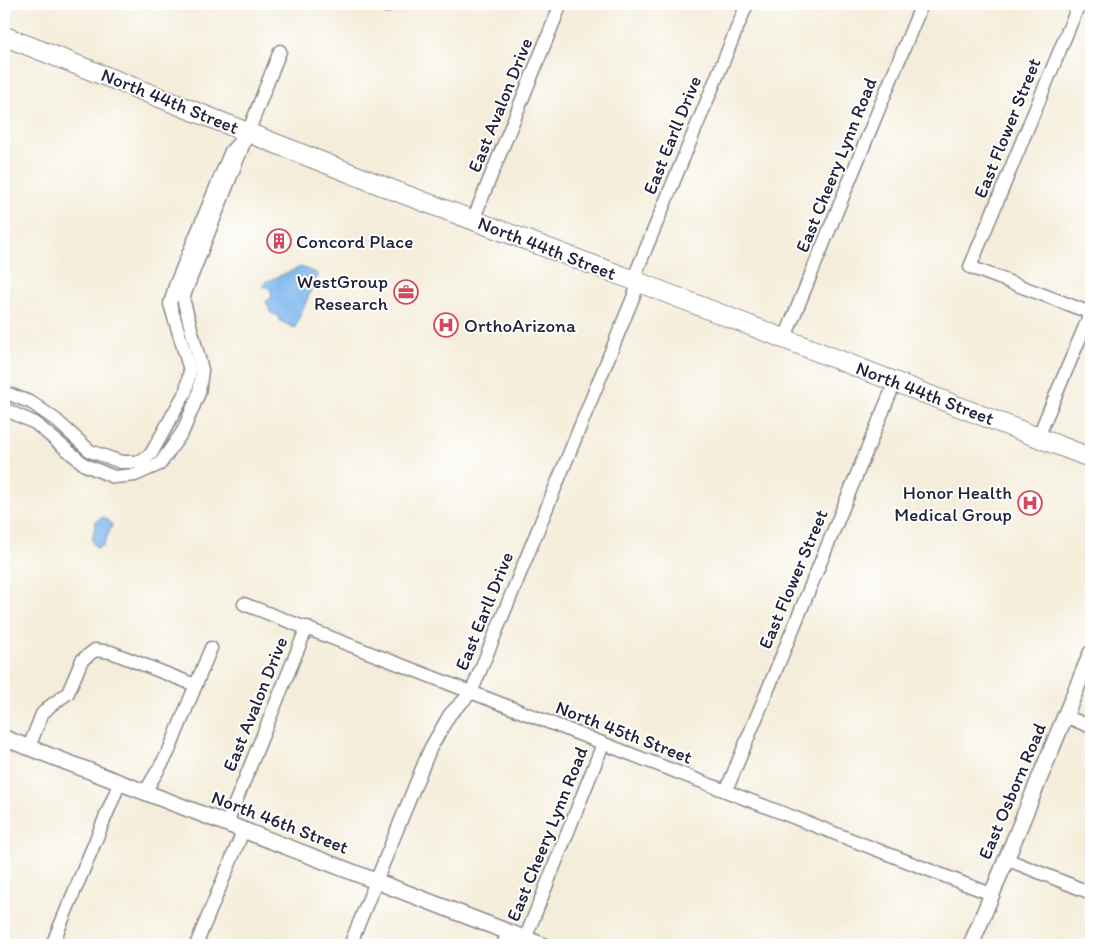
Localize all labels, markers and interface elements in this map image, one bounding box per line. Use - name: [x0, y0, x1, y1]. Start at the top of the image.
- street label: East Avalon Drive: [463, 34, 537, 176]
- street label: East Flower Street: [968, 55, 1046, 201]
- street label: North 44th Street: [98, 63, 242, 139]
- street label: East Earll Drive: [638, 72, 706, 198]
- street label: East Cheery Lynn Road: [790, 74, 882, 256]
- street label: North 44th Street: [475, 211, 619, 285]
- building icon: Concord Place: [266, 228, 292, 254]
- place label: Concord Place: [296, 230, 413, 253]
- place label: WestGroup Research: [297, 270, 389, 315]
- office icon: WestGroup Research: [393, 279, 419, 305]
- hospital icon: OrthoArizona: [433, 312, 459, 338]
- place label: OrthoArizona: [464, 314, 576, 337]
- street label: North 44th Street: [853, 356, 997, 430]
- place label: Honor Health Medical Group: [894, 481, 1012, 526]
- hospital icon: Honor Health Medical Group: [1017, 490, 1043, 516]
- street label: East Flower Street: [753, 506, 833, 652]
- street label: East Earll Drive: [450, 548, 518, 674]
- street label: East Avalon Drive: [218, 633, 292, 775]
- street label: North 45th Street: [552, 695, 696, 769]
- street label: East Osborn Road: [973, 719, 1051, 863]
- street label: East Cheery Lynn Road: [501, 743, 593, 925]
- street label: North 46th Street: [208, 785, 352, 859]

